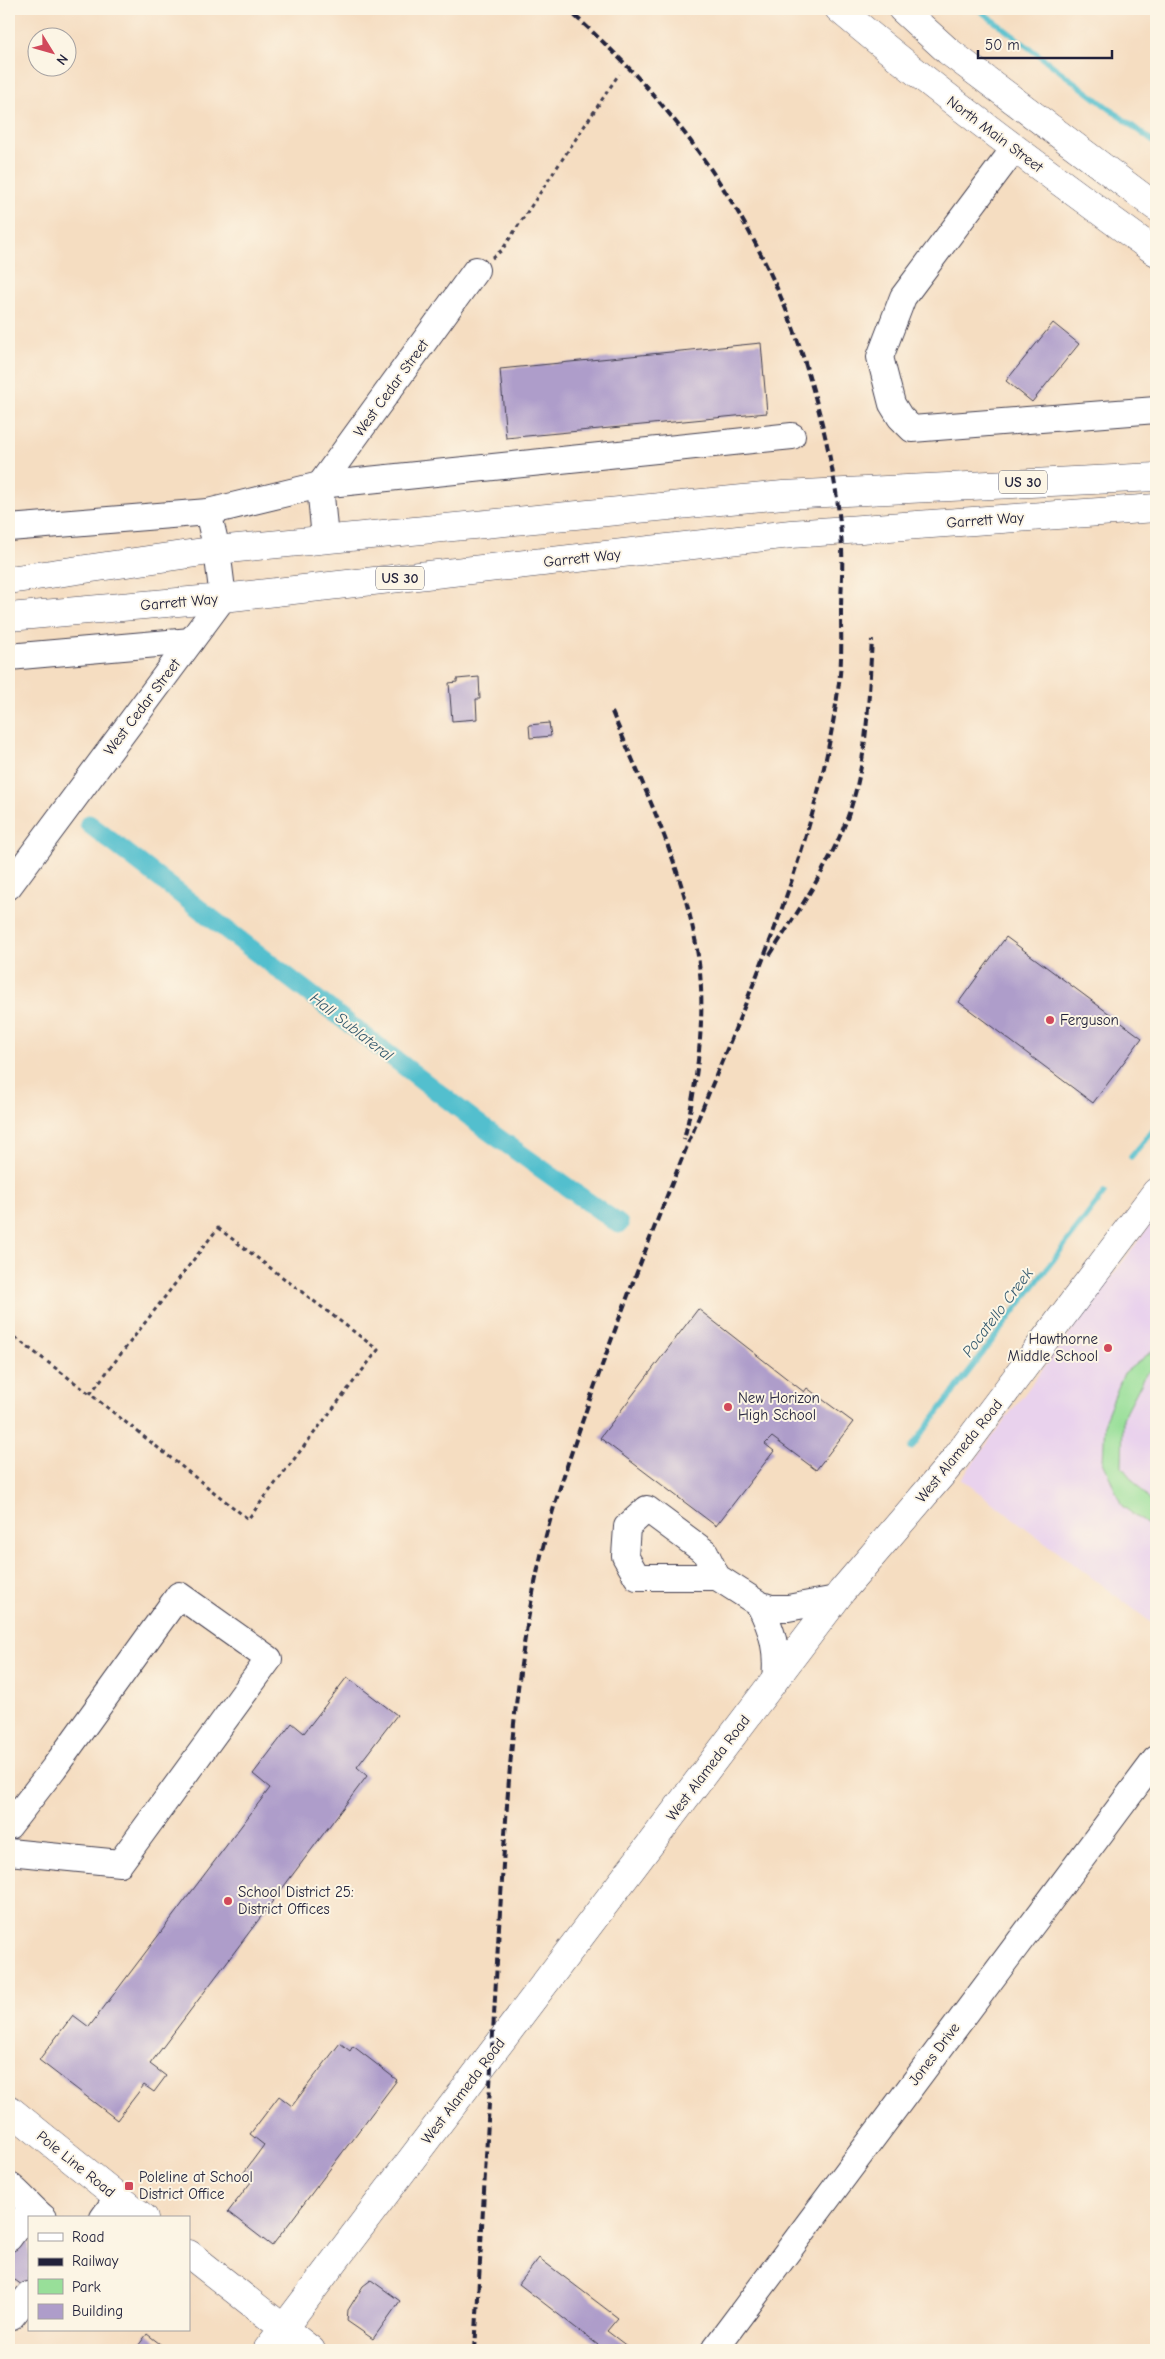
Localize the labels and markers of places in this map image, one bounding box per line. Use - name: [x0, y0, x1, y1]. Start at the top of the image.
- place label: Ferguson: [1060, 1011, 1119, 1029]
- marker: Ferguson: [1044, 1014, 1056, 1026]
- place label: Hawthorne Middle School: [1008, 1330, 1098, 1365]
- marker: Hawthorne Middle School: [1102, 1342, 1114, 1354]
- place label: New Horizon High School: [738, 1389, 820, 1424]
- marker: New Horizon High School: [722, 1401, 734, 1413]
- place label: School District 25: District Offices: [238, 1883, 354, 1918]
- marker: School District 25: District Offices: [222, 1895, 234, 1907]
- place label: Poleline at School District Office: [139, 2168, 253, 2203]
- marker: Poleline at School District Office: [123, 2180, 135, 2192]

